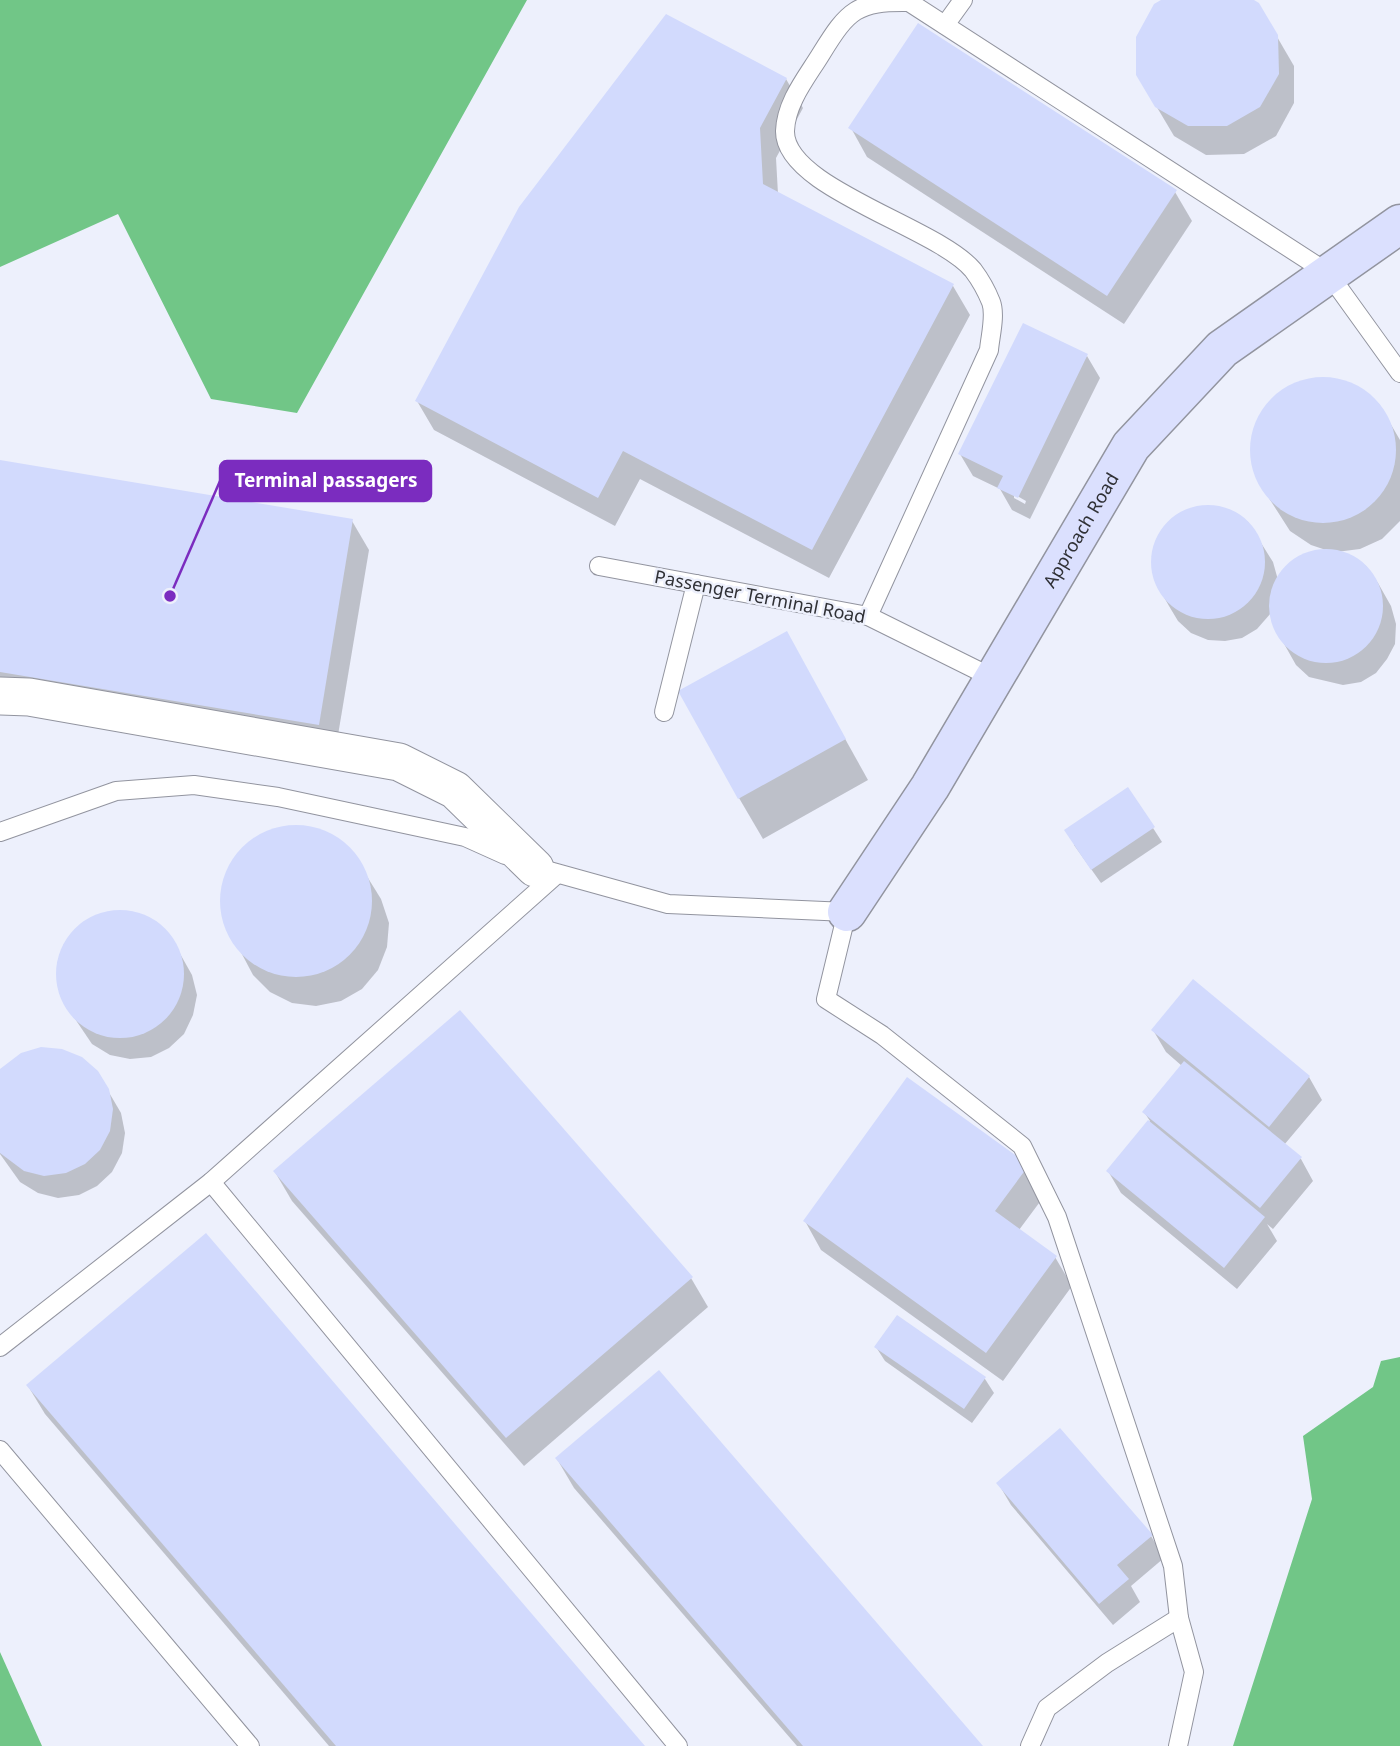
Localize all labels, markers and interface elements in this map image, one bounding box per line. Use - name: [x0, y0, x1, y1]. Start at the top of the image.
- callout: Terminal passagers: [220, 461, 431, 501]
- text: Terminal passagers: [234, 467, 418, 493]
- street label: Approach Road: [1037, 468, 1124, 592]
- street label: Passenger Terminal Road: [653, 564, 868, 628]

